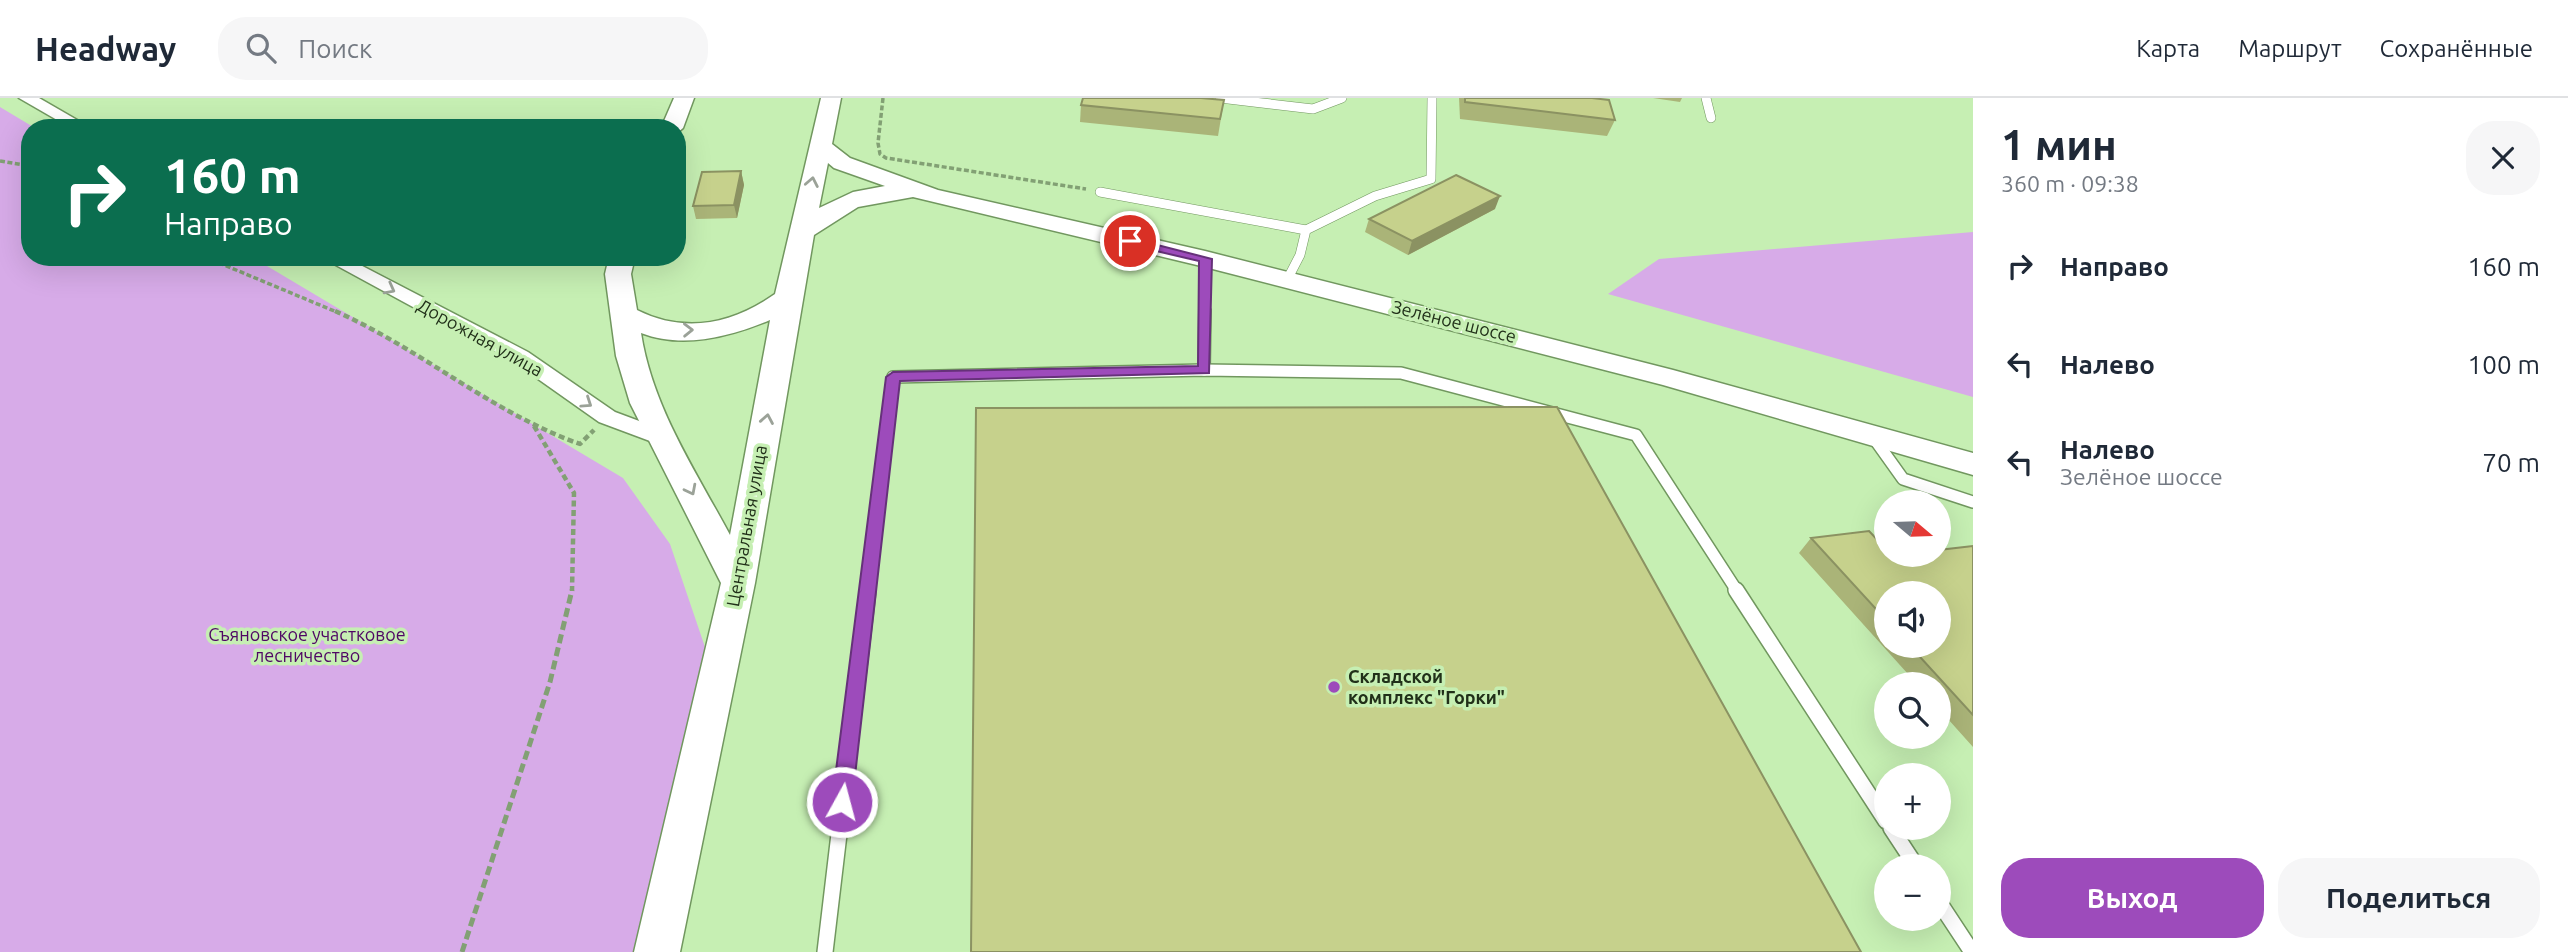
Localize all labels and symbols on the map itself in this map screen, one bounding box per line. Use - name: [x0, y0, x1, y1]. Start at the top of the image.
- one-way arrow: [804, 176, 819, 188]
- pin: [1100, 211, 1160, 271]
- one-way arrow: [383, 281, 395, 294]
- street label: Дорожная улица: [414, 294, 547, 380]
- street label: Зелёное шоссе: [1390, 296, 1518, 346]
- one-way arrow: [684, 322, 694, 338]
- one-way arrow: [579, 395, 592, 407]
- one-way arrow: [759, 413, 774, 425]
- street label: Центральная улица: [722, 444, 770, 608]
- one-way arrow: [683, 483, 697, 495]
- north arrow: [1874, 490, 1951, 567]
- park label: Съяновское участковое лесничество: [208, 624, 406, 665]
- place label: Складской комплекс "Горки": [1348, 666, 1505, 707]
- marker: Складской комплекс "Горки": [1326, 679, 1342, 695]
- position arrow: [805, 765, 879, 839]

